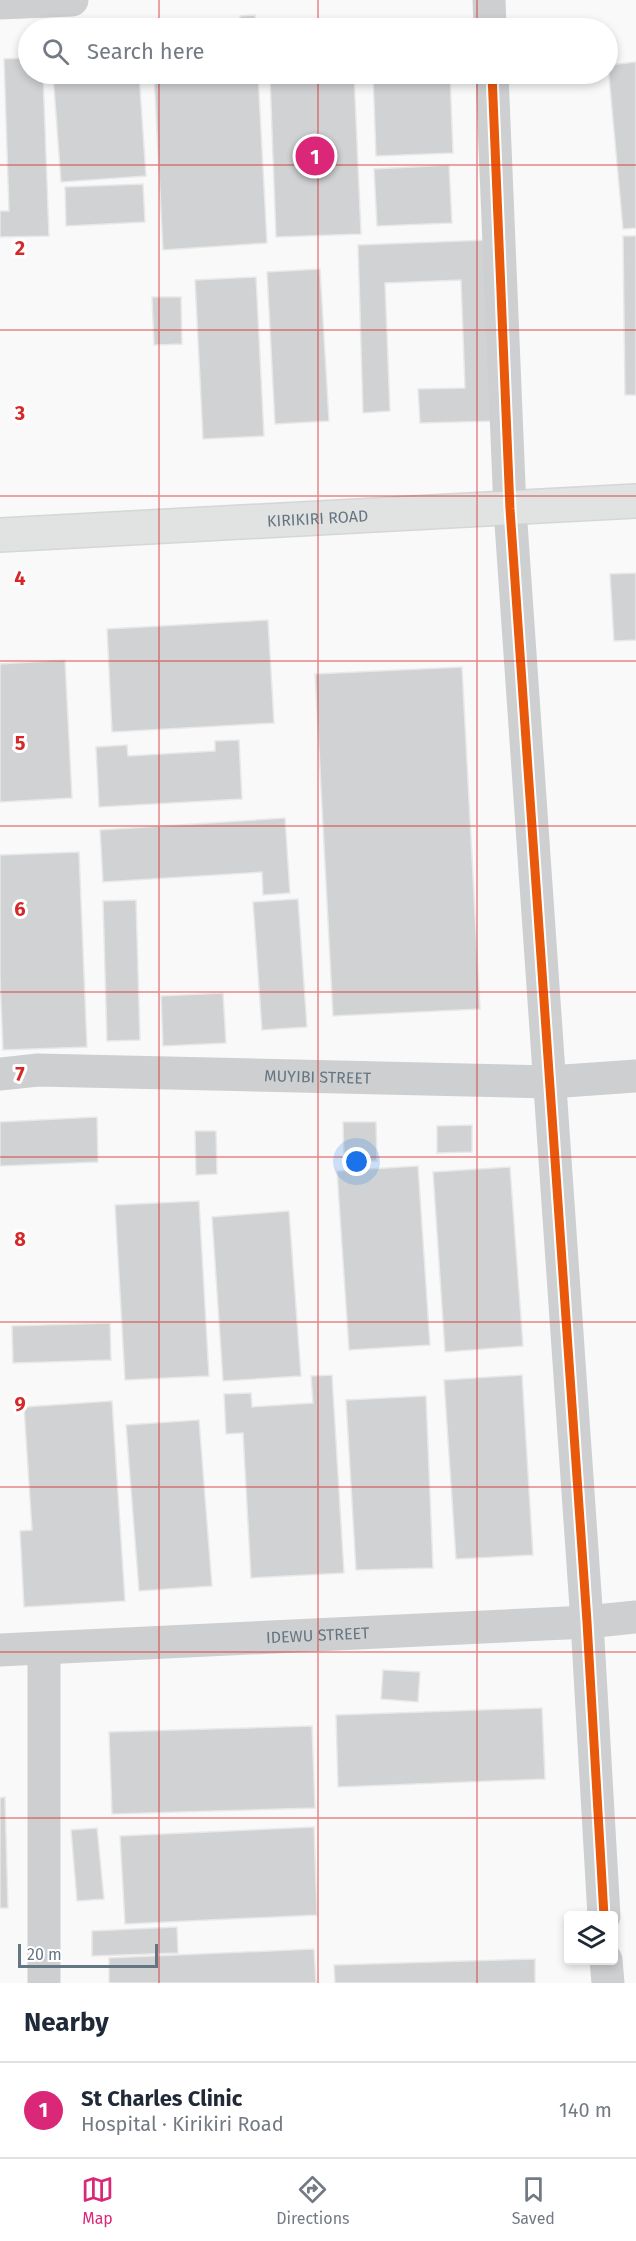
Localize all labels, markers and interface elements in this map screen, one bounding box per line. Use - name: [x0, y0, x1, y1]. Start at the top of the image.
- search box: [18, 18, 618, 84]
- icon: search: [39, 35, 72, 68]
- text: Search here: [87, 38, 205, 65]
- pin: 1: [296, 134, 334, 178]
- text: 2: [15, 236, 25, 260]
- text: 3: [14, 401, 25, 425]
- street label: KIRIKIRI ROAD: [266, 506, 369, 530]
- text: 4: [14, 566, 26, 590]
- text: 5: [15, 731, 26, 755]
- text: 6: [14, 897, 26, 921]
- text: 7: [15, 1062, 25, 1086]
- street label: MUYIBI STREET: [264, 1066, 372, 1087]
- your location: [342, 1147, 371, 1176]
- text: 8: [14, 1227, 26, 1251]
- text: 9: [14, 1392, 26, 1416]
- street label: IDEWU STREET: [266, 1623, 370, 1647]
- map controls: [564, 1911, 618, 1965]
- button: layers: [564, 1911, 618, 1965]
- scale bar: [18, 1941, 158, 1968]
- text: 20 m: [27, 1945, 62, 1964]
- text: Nearby: [24, 2007, 109, 2038]
- text: St Charles Clinic: [81, 2085, 242, 2112]
- text: 1: [39, 2098, 48, 2122]
- text: 140 m: [559, 2098, 612, 2122]
- text: Hospital · Kirikiri Road: [81, 2112, 284, 2136]
- tab: Map: [81, 2173, 114, 2228]
- tab: Directions: [276, 2173, 350, 2228]
- tab: Saved: [512, 2173, 555, 2228]

